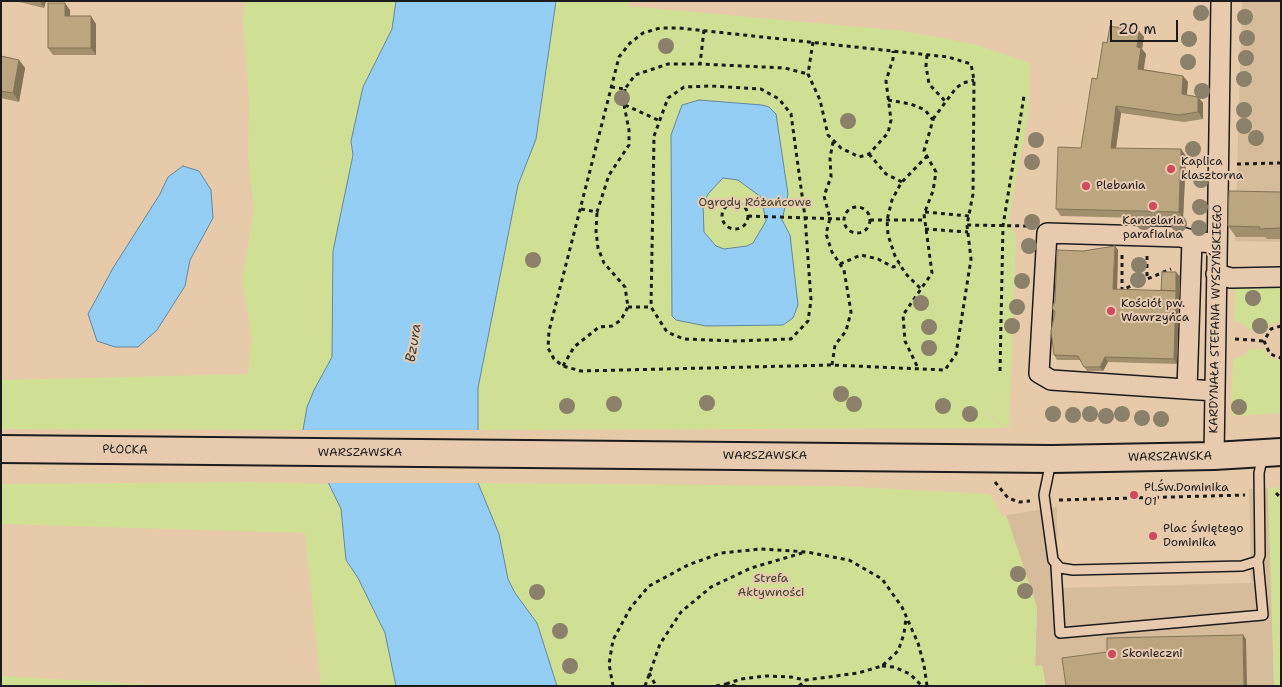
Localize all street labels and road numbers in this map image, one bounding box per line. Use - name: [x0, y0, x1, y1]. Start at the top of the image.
- street label: KARDYNAŁA STEFANA WYSZYŃSKIEGO: [1207, 204, 1225, 434]
- street label: PŁOCKA: [102, 442, 148, 458]
- street label: WARSZAWSKA: [318, 446, 402, 460]
- street label: WARSZAWSKA: [723, 449, 807, 463]
- street label: WARSZAWSKA: [1128, 449, 1212, 465]

